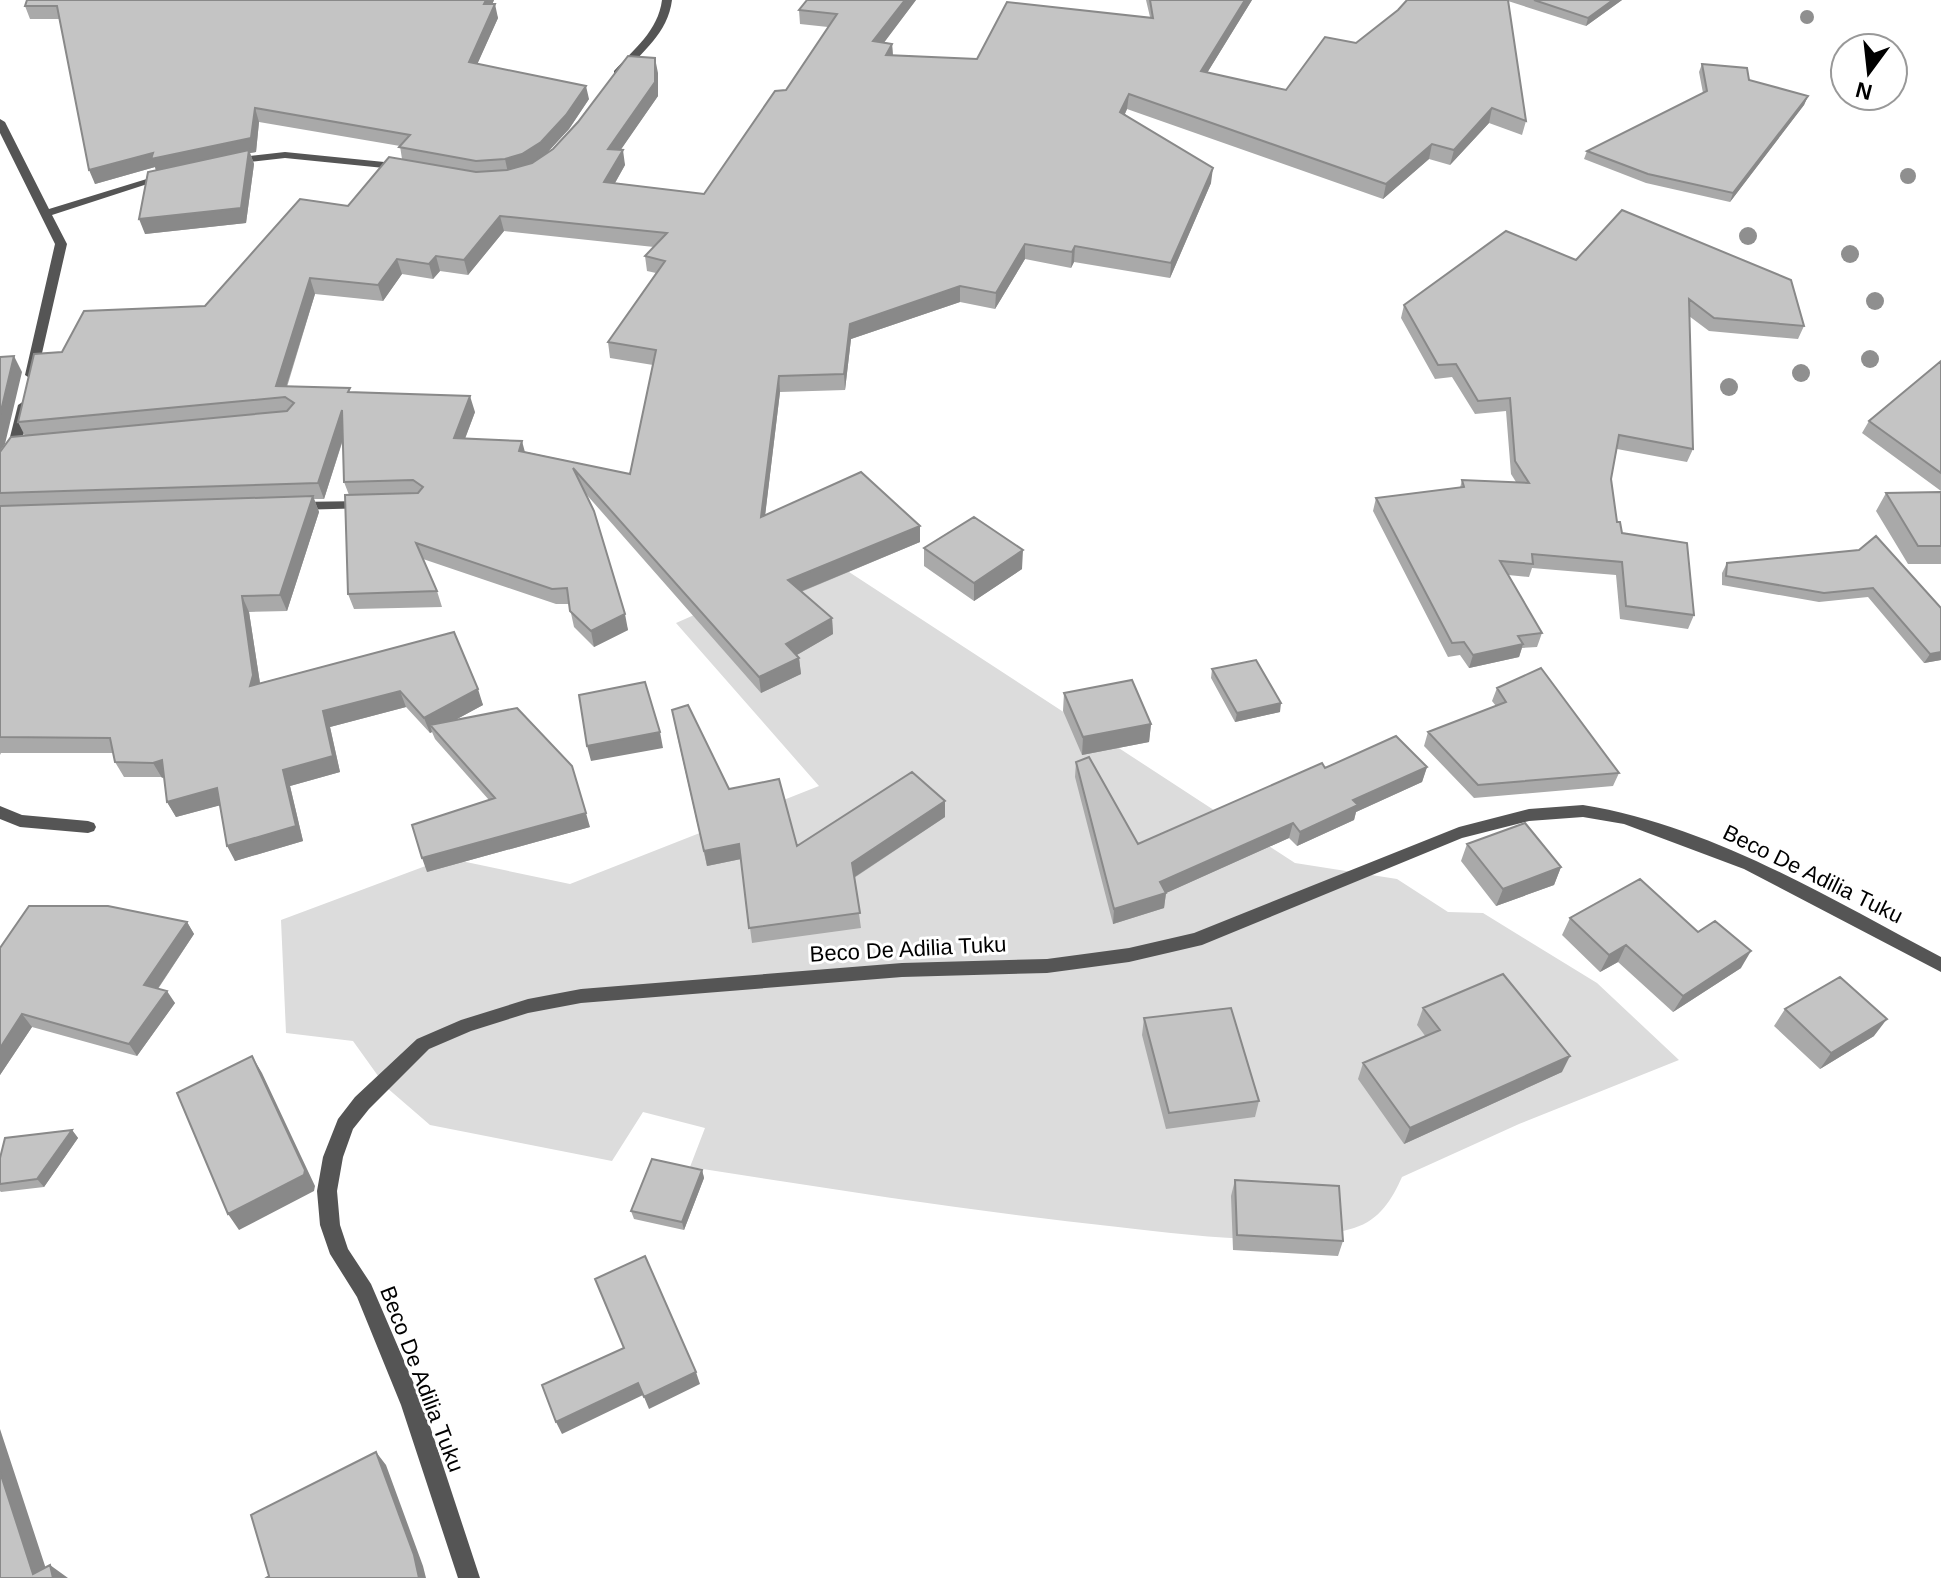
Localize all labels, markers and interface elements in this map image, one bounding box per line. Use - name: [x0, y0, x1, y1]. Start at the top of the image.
- north arrow: [1829, 32, 1909, 112]
- text: N: [1853, 77, 1875, 105]
- street label: Beco De Adilia Tuku: [1719, 820, 1907, 928]
- street label: Beco De Adilia Tuku: [809, 931, 1007, 967]
- street label: Beco De Adilia Tuku: [375, 1283, 469, 1475]

